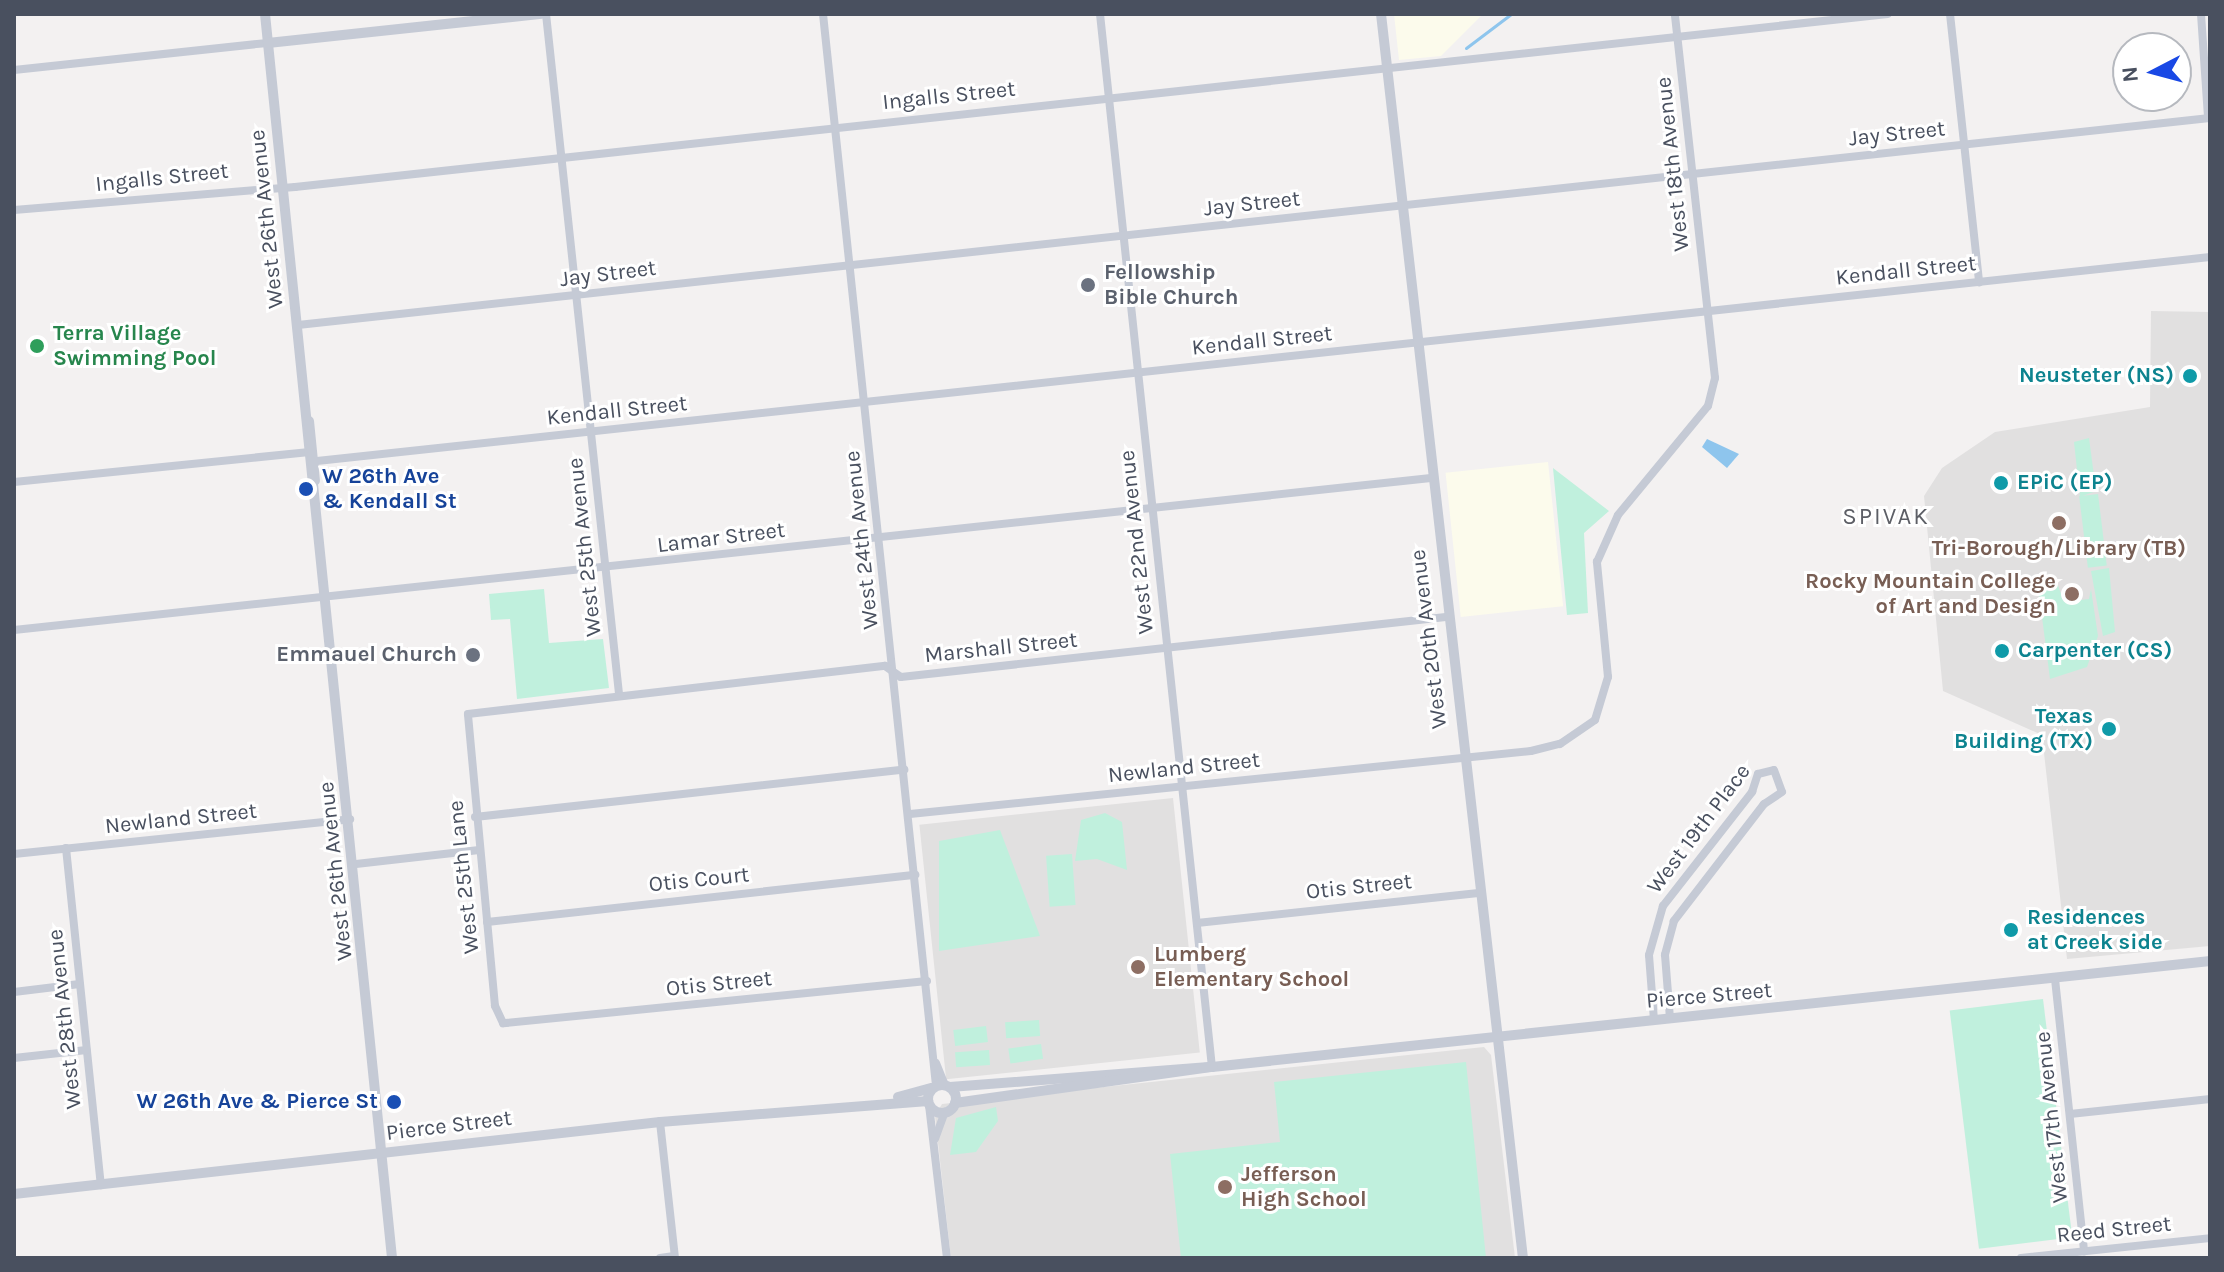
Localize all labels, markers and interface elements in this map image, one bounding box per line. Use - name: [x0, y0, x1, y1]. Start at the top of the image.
- north arrow: [2112, 32, 2192, 112]
- text: N: [2116, 65, 2144, 84]
- street label: West 18th Avenue: [1651, 75, 1695, 253]
- street label: Ingalls Street: [881, 76, 1017, 116]
- street label: Jay Street: [1847, 116, 1947, 152]
- street label: West 26th Avenue: [244, 128, 290, 310]
- street label: Ingalls Street: [94, 158, 230, 198]
- street label: Jay Street: [1202, 186, 1302, 222]
- street label: Kendall Street: [1834, 251, 1978, 291]
- street label: Jay Street: [558, 255, 658, 293]
- place label: Fellowship Bible Church: [1104, 259, 1238, 310]
- marker: Fellowship Bible Church: [1079, 276, 1097, 294]
- place label: Terra Village Swimming Pool: [53, 320, 216, 372]
- street label: Kendall Street: [1190, 321, 1334, 361]
- marker: Terra Village Swimming Pool: [28, 337, 46, 355]
- place label: Neusteter (NS): [2019, 363, 2174, 389]
- marker: Neusteter (NS): [2181, 367, 2199, 385]
- street label: Kendall Street: [545, 391, 689, 431]
- street label: West 24th Avenue: [839, 449, 885, 631]
- street label: West 22nd Avenue: [1114, 449, 1160, 635]
- street label: West 25th Avenue: [562, 456, 608, 638]
- place label: W 26th Ave & Kendall St: [322, 463, 457, 514]
- place label: EPiC (EP): [2017, 470, 2113, 496]
- marker: EPiC (EP): [1992, 474, 2010, 492]
- marker: W 26th Ave & Kendall St: [297, 480, 315, 498]
- district label: SPIVAK: [1842, 503, 1930, 531]
- marker: Tri-Borough/Library (TB): [2050, 514, 2068, 532]
- street label: Lamar Street: [656, 517, 786, 559]
- place label: Tri-Borough/Library (TB): [1932, 536, 2186, 562]
- street label: West 20th Avenue: [1405, 548, 1453, 730]
- place label: Rocky Mountain College of Art and Design: [1805, 568, 2056, 620]
- marker: Rocky Mountain College of Art and Design: [2063, 585, 2081, 603]
- street label: Marshall Street: [923, 627, 1079, 669]
- place label: Carpenter (CS): [2018, 638, 2172, 664]
- place label: Emmauel Church: [276, 642, 457, 668]
- marker: Carpenter (CS): [1993, 642, 2011, 660]
- marker: Emmauel Church: [464, 646, 482, 664]
- place label: Texas Building (TX): [1954, 703, 2093, 754]
- marker: Texas Building (TX): [2100, 720, 2118, 738]
- street label: Newland Street: [1107, 747, 1261, 789]
- street label: West 19th Place: [1642, 759, 1756, 899]
- street label: West 26th Avenue: [313, 780, 359, 962]
- street label: Newland Street: [104, 798, 258, 840]
- street label: West 25th Lane: [443, 799, 485, 955]
- street label: Otis Court: [647, 862, 751, 898]
- street label: Otis Street: [1305, 868, 1413, 906]
- place label: Residences at Creek side: [2027, 904, 2163, 956]
- marker: Residences at Creek side: [2002, 921, 2020, 939]
- street label: West 28th Avenue: [42, 928, 88, 1110]
- place label: Lumberg Elementary School: [1154, 941, 1349, 992]
- marker: Lumberg Elementary School: [1129, 958, 1147, 976]
- street label: Otis Street: [665, 965, 773, 1003]
- street label: Pierce Street: [1645, 977, 1773, 1015]
- street label: West 17th Avenue: [2030, 1030, 2074, 1204]
- place label: W 26th Ave & Pierce St: [136, 1089, 378, 1115]
- marker: W 26th Ave & Pierce St: [385, 1093, 403, 1111]
- street label: Pierce Street: [385, 1105, 513, 1147]
- place label: Jefferson High School: [1241, 1161, 1367, 1212]
- marker: Jefferson High School: [1216, 1178, 1234, 1196]
- street label: Reed Street: [2056, 1211, 2172, 1249]

